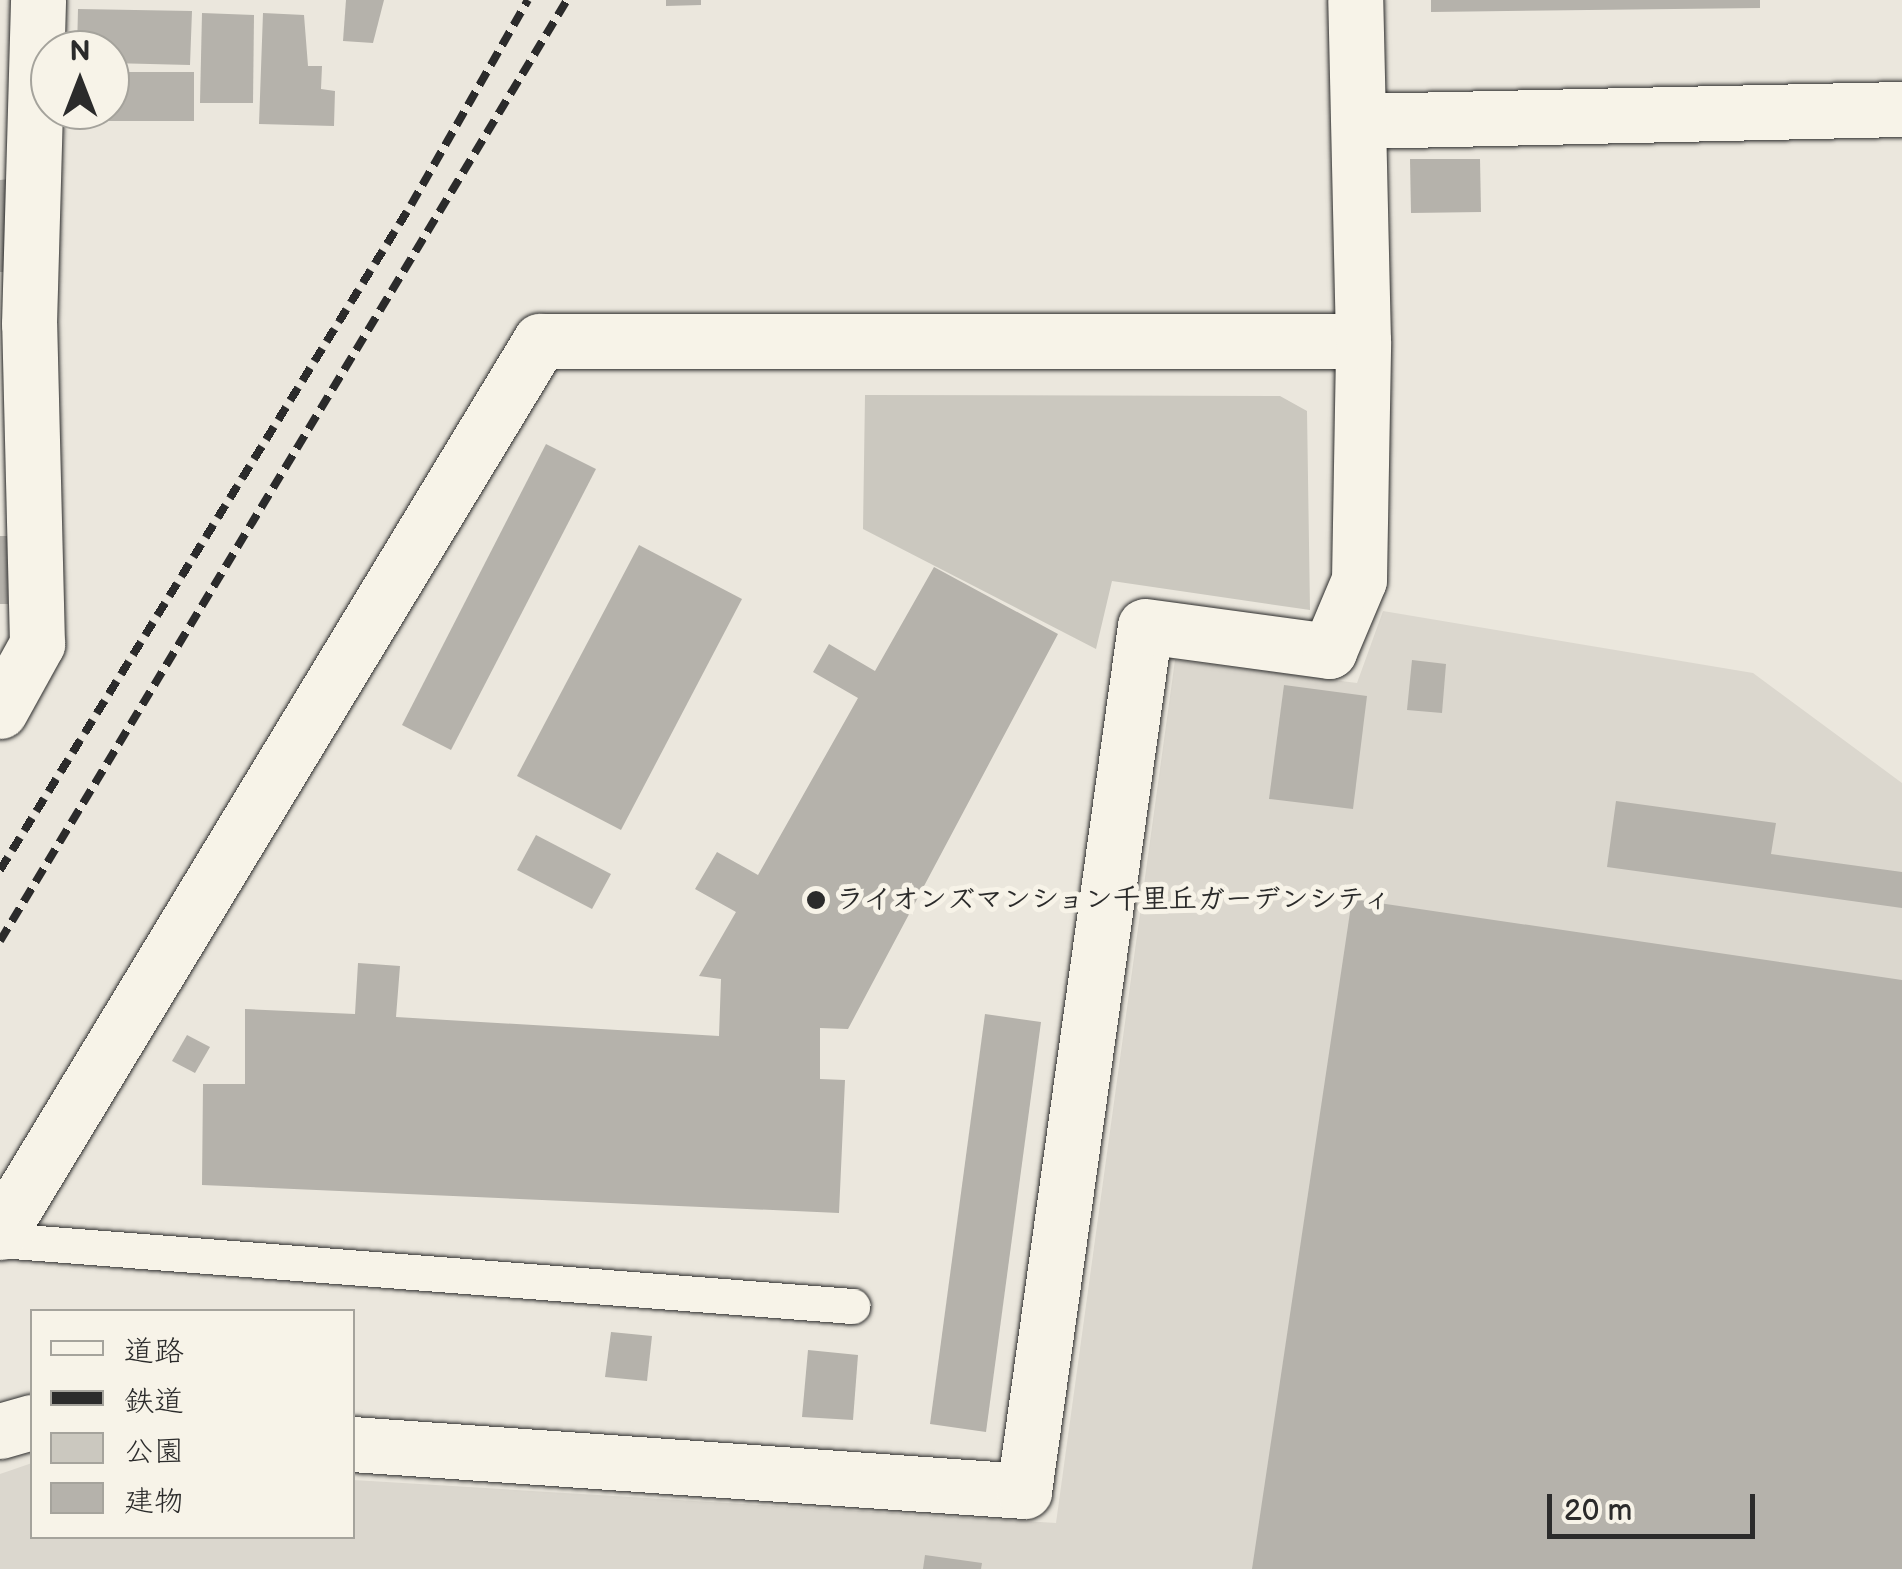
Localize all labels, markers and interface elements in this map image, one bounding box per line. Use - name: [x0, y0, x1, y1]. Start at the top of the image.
- north arrow: [30, 30, 130, 130]
- text: N: [69, 35, 91, 68]
- place label: ライオンズマンション千里丘ガーデンシティ: [836, 883, 1396, 917]
- marker: ライオンズマンション千里丘ガーデンシティ: [805, 889, 827, 911]
- legend: [30, 1309, 355, 1539]
- text: 道路: [124, 1334, 184, 1370]
- text: 鉄道: [124, 1384, 184, 1420]
- text: 公園: [124, 1434, 184, 1470]
- scale bar: [1552, 1474, 1760, 1536]
- text: 建物: [124, 1484, 184, 1520]
- text: 20 m: [1564, 1493, 1632, 1529]

